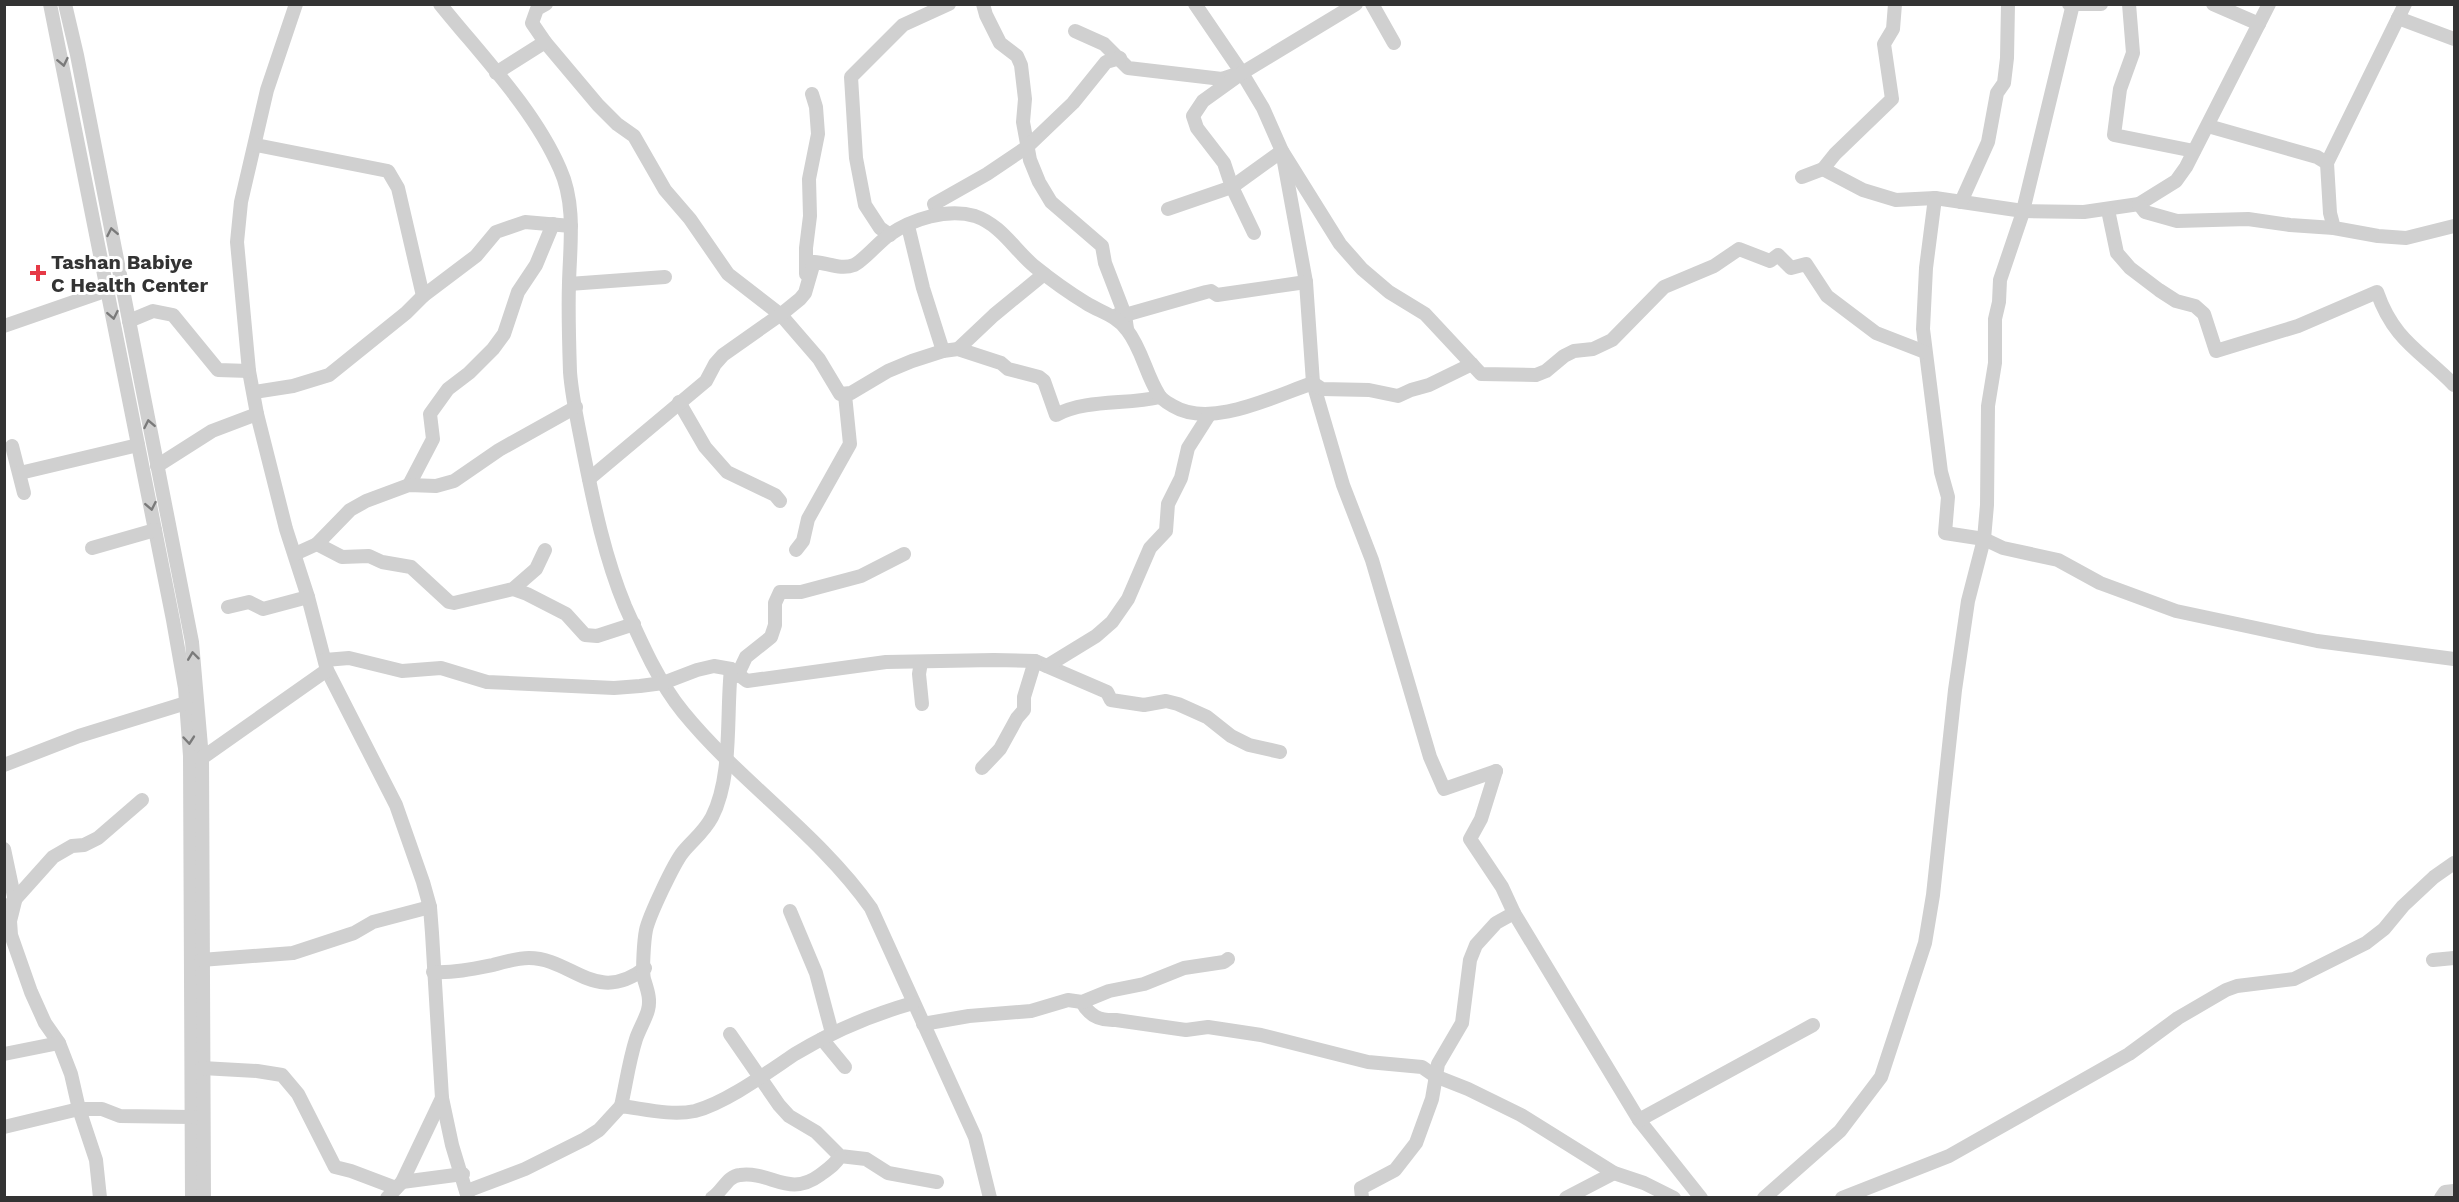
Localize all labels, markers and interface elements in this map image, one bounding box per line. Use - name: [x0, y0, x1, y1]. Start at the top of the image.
- one-way arrow: [56, 56, 69, 66]
- one-way arrow: [106, 227, 119, 237]
- place label: Tashan Babiye C Health Center: [51, 250, 208, 297]
- marker: Tashan Babiye C Health Center: [29, 264, 47, 282]
- one-way arrow: [106, 309, 119, 319]
- one-way arrow: [143, 419, 156, 429]
- one-way arrow: [144, 501, 157, 511]
- one-way arrow: [188, 652, 200, 661]
- one-way arrow: [182, 735, 195, 744]

